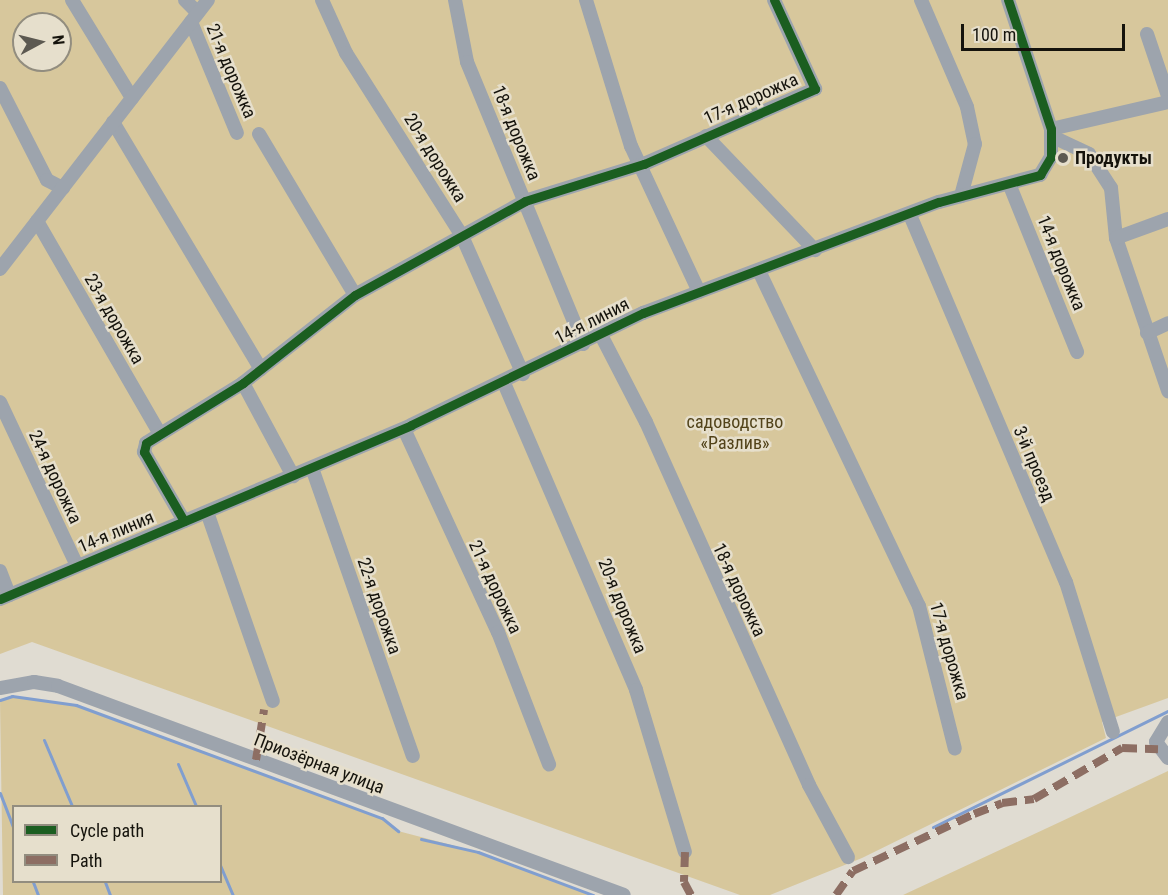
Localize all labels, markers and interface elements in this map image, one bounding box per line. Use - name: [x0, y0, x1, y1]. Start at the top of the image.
- north arrow: [12, 12, 72, 72]
- scale bar: [964, 12, 1128, 50]
- street label: 21-я дорожка: [201, 20, 261, 122]
- text: 100 m: [972, 24, 1016, 45]
- text: N: [48, 34, 68, 46]
- street label: 17-я дорожка: [701, 69, 801, 129]
- street label: 18-я дорожка: [487, 82, 545, 184]
- street label: 20-я дорожка: [399, 110, 471, 206]
- place label: Продукты: [1075, 147, 1152, 169]
- marker: Продукты: [1056, 151, 1070, 165]
- street label: 14-я дорожка: [1032, 212, 1090, 314]
- street label: 23-я дорожка: [79, 270, 149, 368]
- street label: 14-я линия: [551, 293, 633, 349]
- park label: садоводство «Разлив»: [687, 412, 783, 454]
- street label: 3-й проезд: [1008, 423, 1060, 505]
- street label: 24-я дорожка: [24, 427, 86, 527]
- street label: 14-я линия: [75, 506, 157, 558]
- street label: 21-я дорожка: [464, 537, 526, 637]
- street label: 18-я дорожка: [708, 540, 770, 640]
- street label: 22-я дорожка: [352, 555, 406, 657]
- street label: 20-я дорожка: [593, 555, 651, 657]
- street label: 17-я дорожка: [925, 600, 973, 702]
- street label: Приозёрная улица: [251, 729, 387, 799]
- legend: [12, 805, 222, 883]
- text: Cycle path: [70, 820, 144, 841]
- text: Path: [70, 850, 103, 871]

